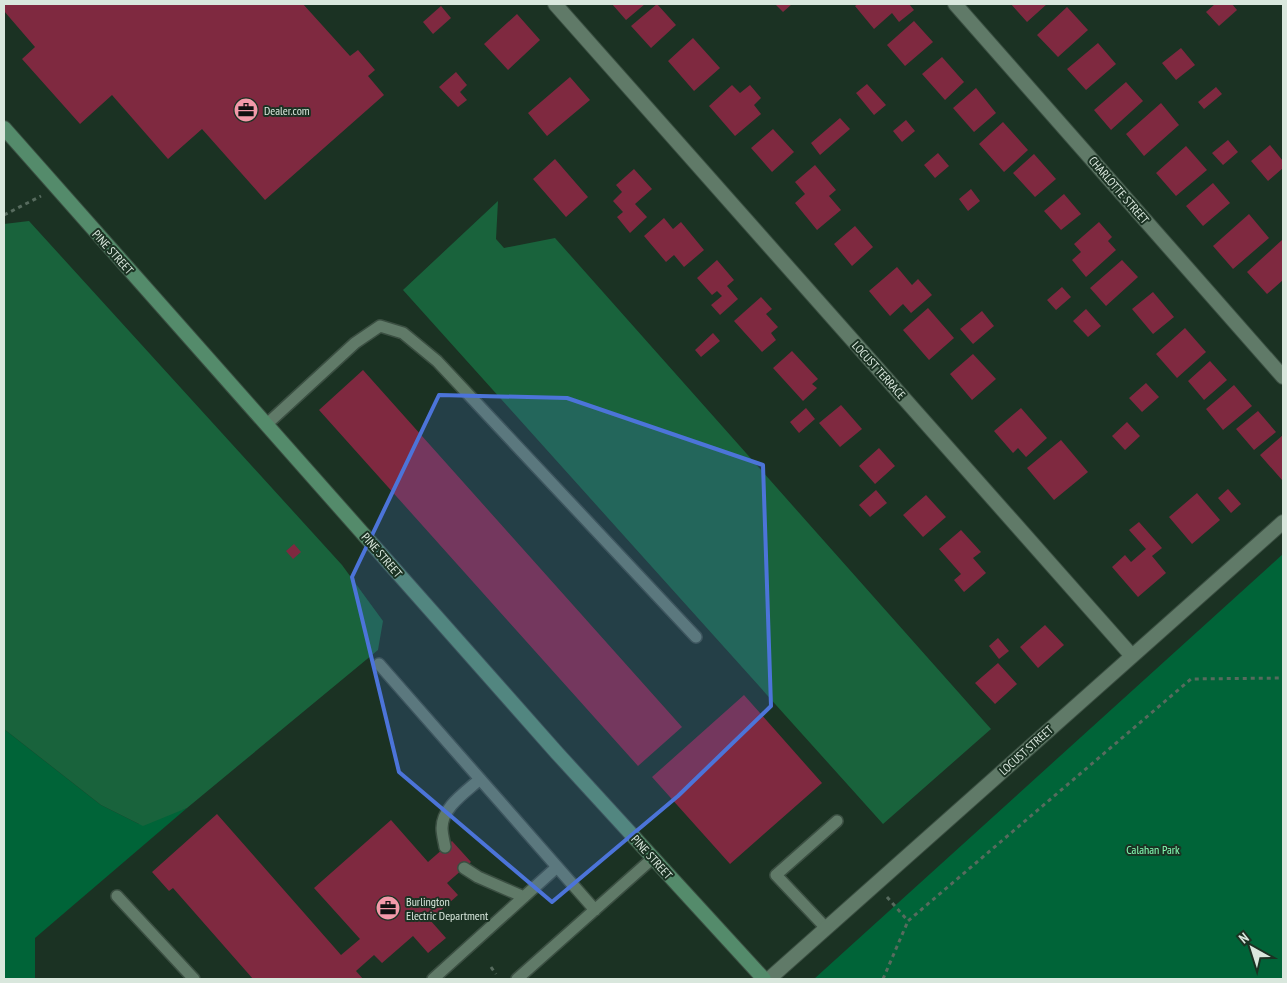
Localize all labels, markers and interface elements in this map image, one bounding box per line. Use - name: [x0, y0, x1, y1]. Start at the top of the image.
- office icon: Dealer.com: [233, 97, 259, 123]
- place label: Dealer.com: [264, 103, 310, 118]
- street label: CHARLOTTE STREET: [1086, 153, 1153, 227]
- street label: PINE STREET: [89, 227, 137, 278]
- street label: LOCUST TERRACE: [849, 338, 909, 402]
- street label: PINE STREET: [359, 530, 406, 581]
- street label: LOCUST STREET: [996, 722, 1056, 778]
- street label: PINE STREET: [628, 832, 676, 883]
- park label: Calahan Park: [1126, 842, 1180, 857]
- place label: Burlington Electric Department: [406, 894, 489, 923]
- office icon: Burlington Electric Department: [375, 895, 401, 921]
- north arrow: [1227, 923, 1277, 973]
- text: N: [1235, 929, 1252, 947]

